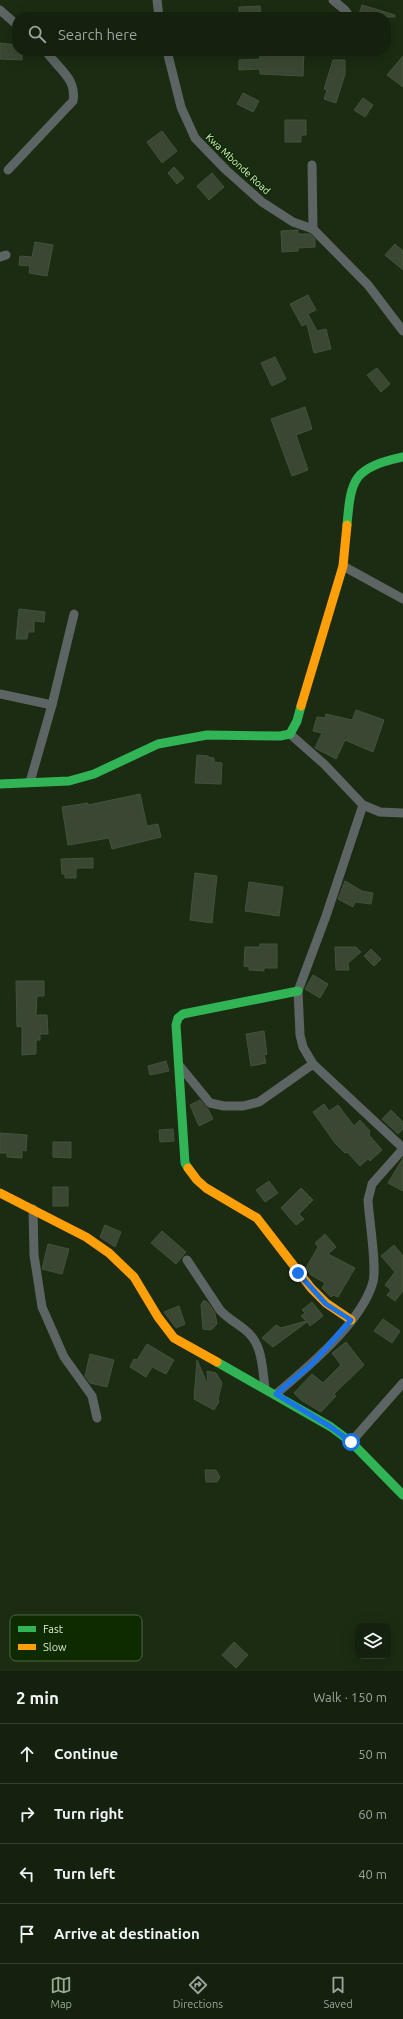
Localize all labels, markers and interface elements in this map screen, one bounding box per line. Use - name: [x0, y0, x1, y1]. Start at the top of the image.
- search box: [12, 12, 391, 56]
- icon: search: [26, 23, 48, 45]
- text: Search here: [58, 26, 137, 43]
- street label: Kwa Mbonde Road: [204, 131, 272, 197]
- route end: [289, 1264, 307, 1282]
- route start: [342, 1433, 360, 1451]
- legend: [10, 1615, 142, 1661]
- text: Fast: [43, 1623, 64, 1635]
- map controls: [355, 1623, 391, 1659]
- button: layers: [355, 1623, 391, 1659]
- text: Slow: [43, 1641, 67, 1653]
- text: 2 min: [16, 1688, 59, 1707]
- text: Walk · 150 m: [313, 1690, 387, 1704]
- icon: ahead: [16, 1743, 38, 1765]
- text: Continue: [54, 1745, 118, 1762]
- text: 50 m: [358, 1747, 387, 1761]
- icon: right: [16, 1803, 38, 1825]
- text: Turn right: [54, 1805, 124, 1822]
- text: 60 m: [358, 1807, 387, 1821]
- icon: left: [16, 1863, 38, 1885]
- text: Turn left: [54, 1865, 115, 1882]
- text: 40 m: [358, 1867, 387, 1881]
- icon: arrive: [16, 1923, 38, 1945]
- text: Arrive at destination: [54, 1925, 200, 1942]
- tab: Map: [50, 1974, 72, 2010]
- tab: Directions: [173, 1974, 223, 2010]
- tab: Saved: [323, 1974, 353, 2010]

